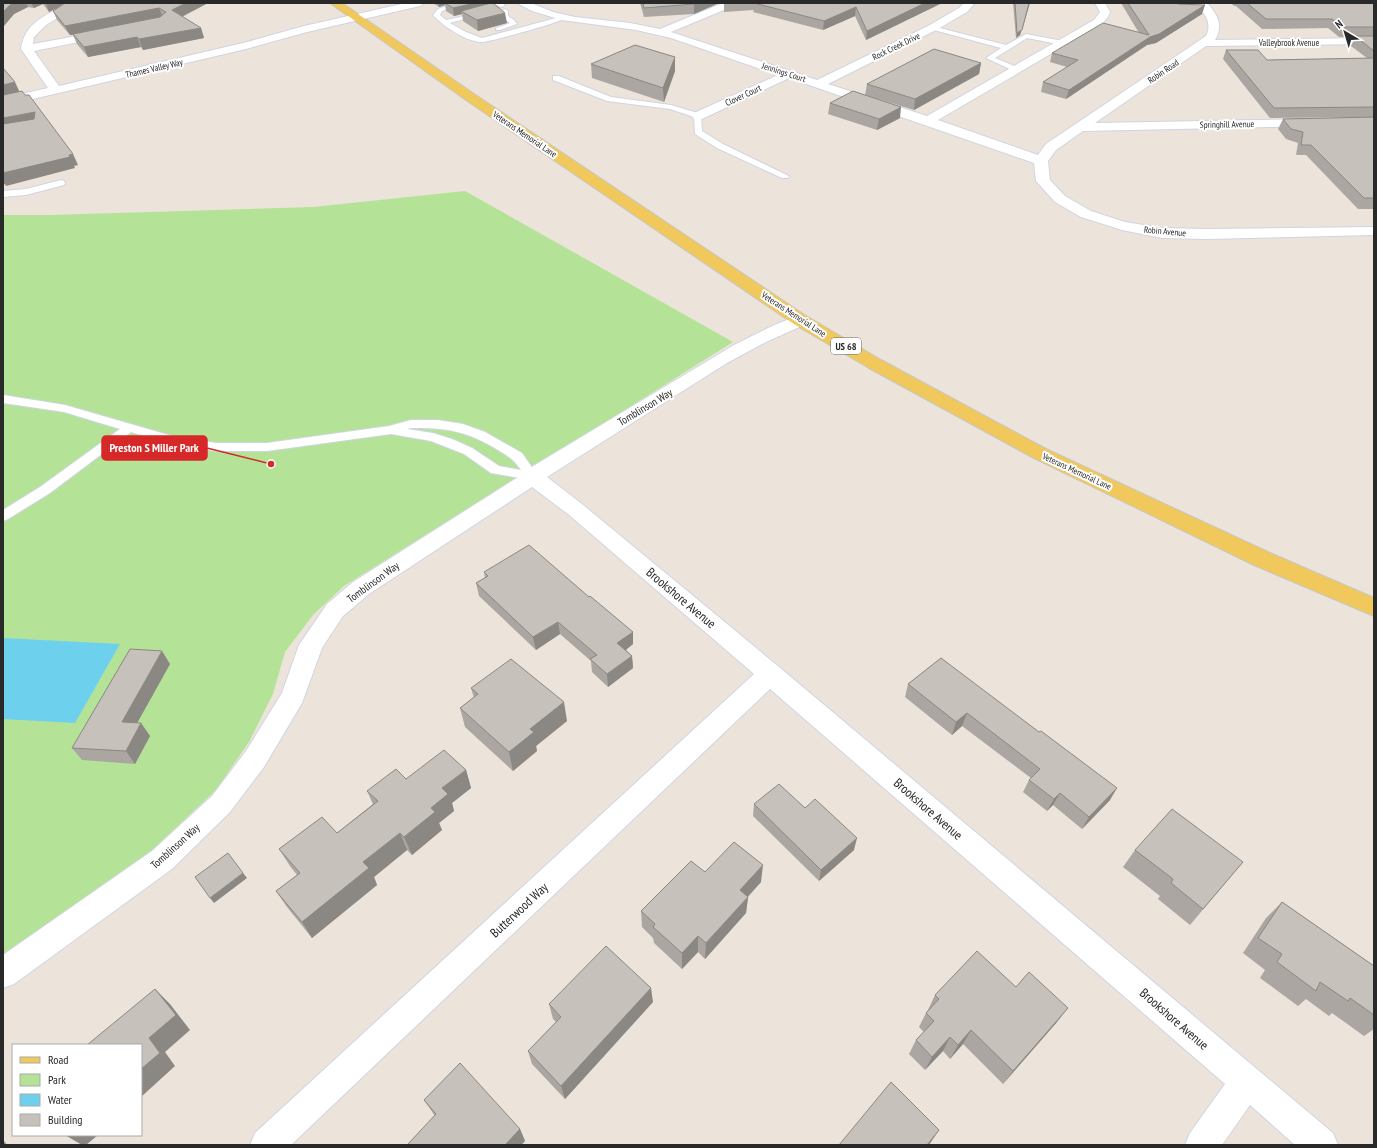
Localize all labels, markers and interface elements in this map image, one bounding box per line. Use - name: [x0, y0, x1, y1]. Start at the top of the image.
- north arrow: [1325, 12, 1365, 52]
- text: N: [1332, 17, 1346, 31]
- street label: Rock Creek Drive: [870, 30, 922, 62]
- street label: Valleybrook Avenue: [1258, 37, 1319, 48]
- street label: Thames Valley Way: [124, 56, 184, 80]
- street label: Robin Road: [1145, 57, 1181, 85]
- street label: Jennings Court: [760, 59, 808, 84]
- street label: Clover Court: [723, 82, 763, 108]
- street label: Veterans Memorial Lane: [490, 108, 559, 160]
- street label: Springhill Avenue: [1200, 118, 1255, 130]
- street label: Robin Avenue: [1144, 224, 1187, 238]
- street label: Veterans Memorial Lane: [759, 289, 829, 339]
- road number: US 68: [831, 338, 861, 354]
- street label: Tomblinson Way: [615, 385, 676, 429]
- callout: Preston S Miller Park: [102, 436, 207, 460]
- text: Preston S Miller Park: [109, 440, 199, 455]
- street label: Veterans Memorial Lane: [1040, 450, 1113, 492]
- street label: Tomblinson Way: [344, 558, 403, 606]
- street label: Brookshore Avenue: [643, 564, 719, 632]
- street label: Brookshore Avenue: [890, 774, 966, 844]
- street label: Tomblinson Way: [148, 820, 203, 872]
- street label: Butterwood Way: [486, 879, 552, 941]
- street label: Brookshore Avenue: [1136, 984, 1212, 1054]
- legend: [12, 1044, 142, 1136]
- text: Road: [48, 1052, 68, 1067]
- text: Park: [48, 1072, 66, 1087]
- text: Water: [48, 1092, 73, 1107]
- text: Building: [48, 1112, 83, 1127]

